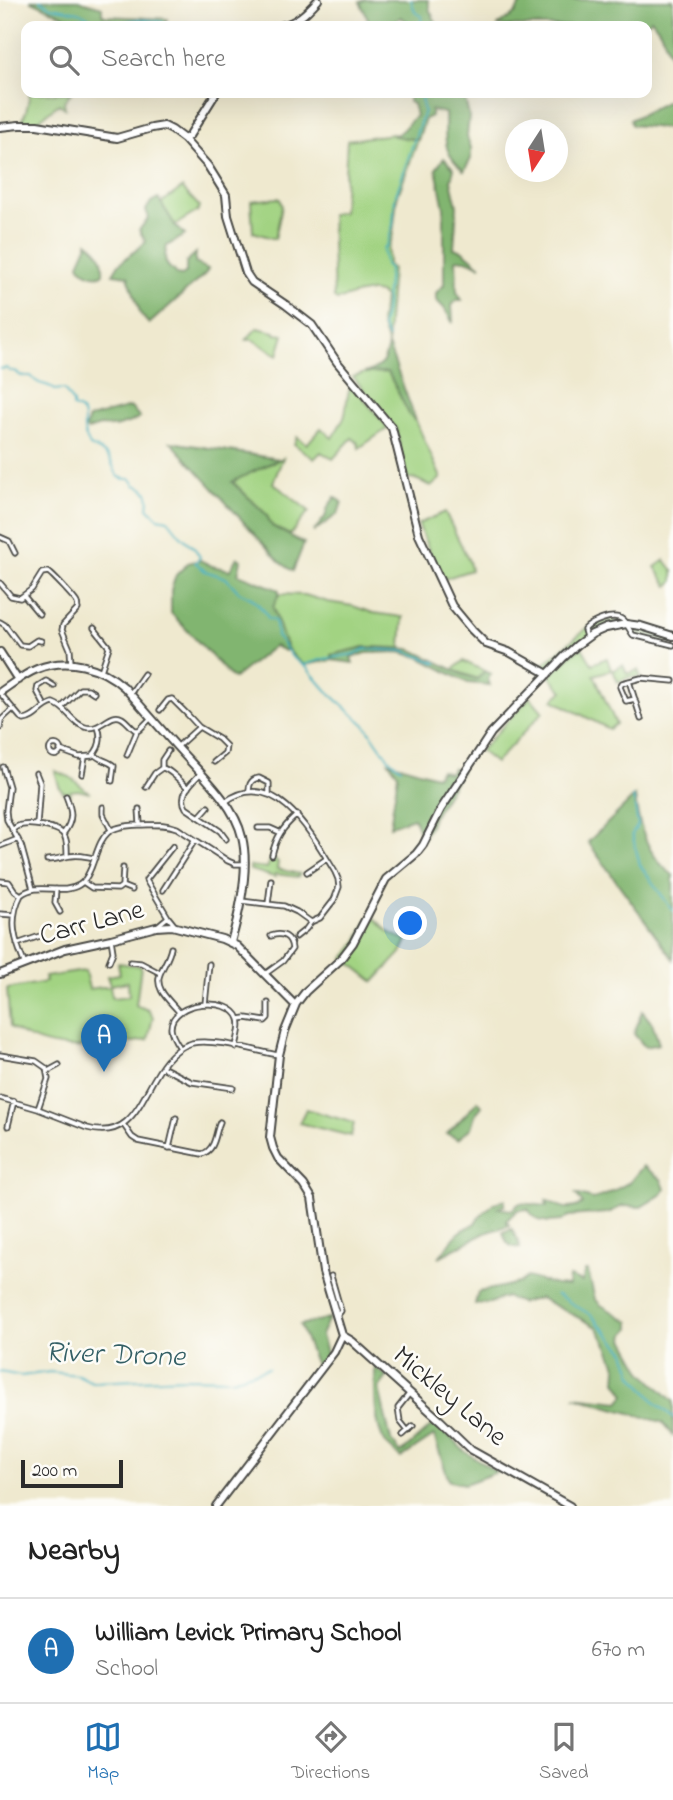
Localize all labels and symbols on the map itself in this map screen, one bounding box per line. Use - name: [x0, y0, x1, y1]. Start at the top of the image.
- north arrow: [505, 119, 568, 182]
- street label: Carr Lane: [35, 890, 149, 958]
- your location: [393, 906, 427, 940]
- pin: A: [81, 1014, 127, 1072]
- water label: River Drone: [44, 1332, 187, 1380]
- street label: Mickley Lane: [383, 1337, 516, 1457]
- scale bar: [21, 1457, 122, 1489]

